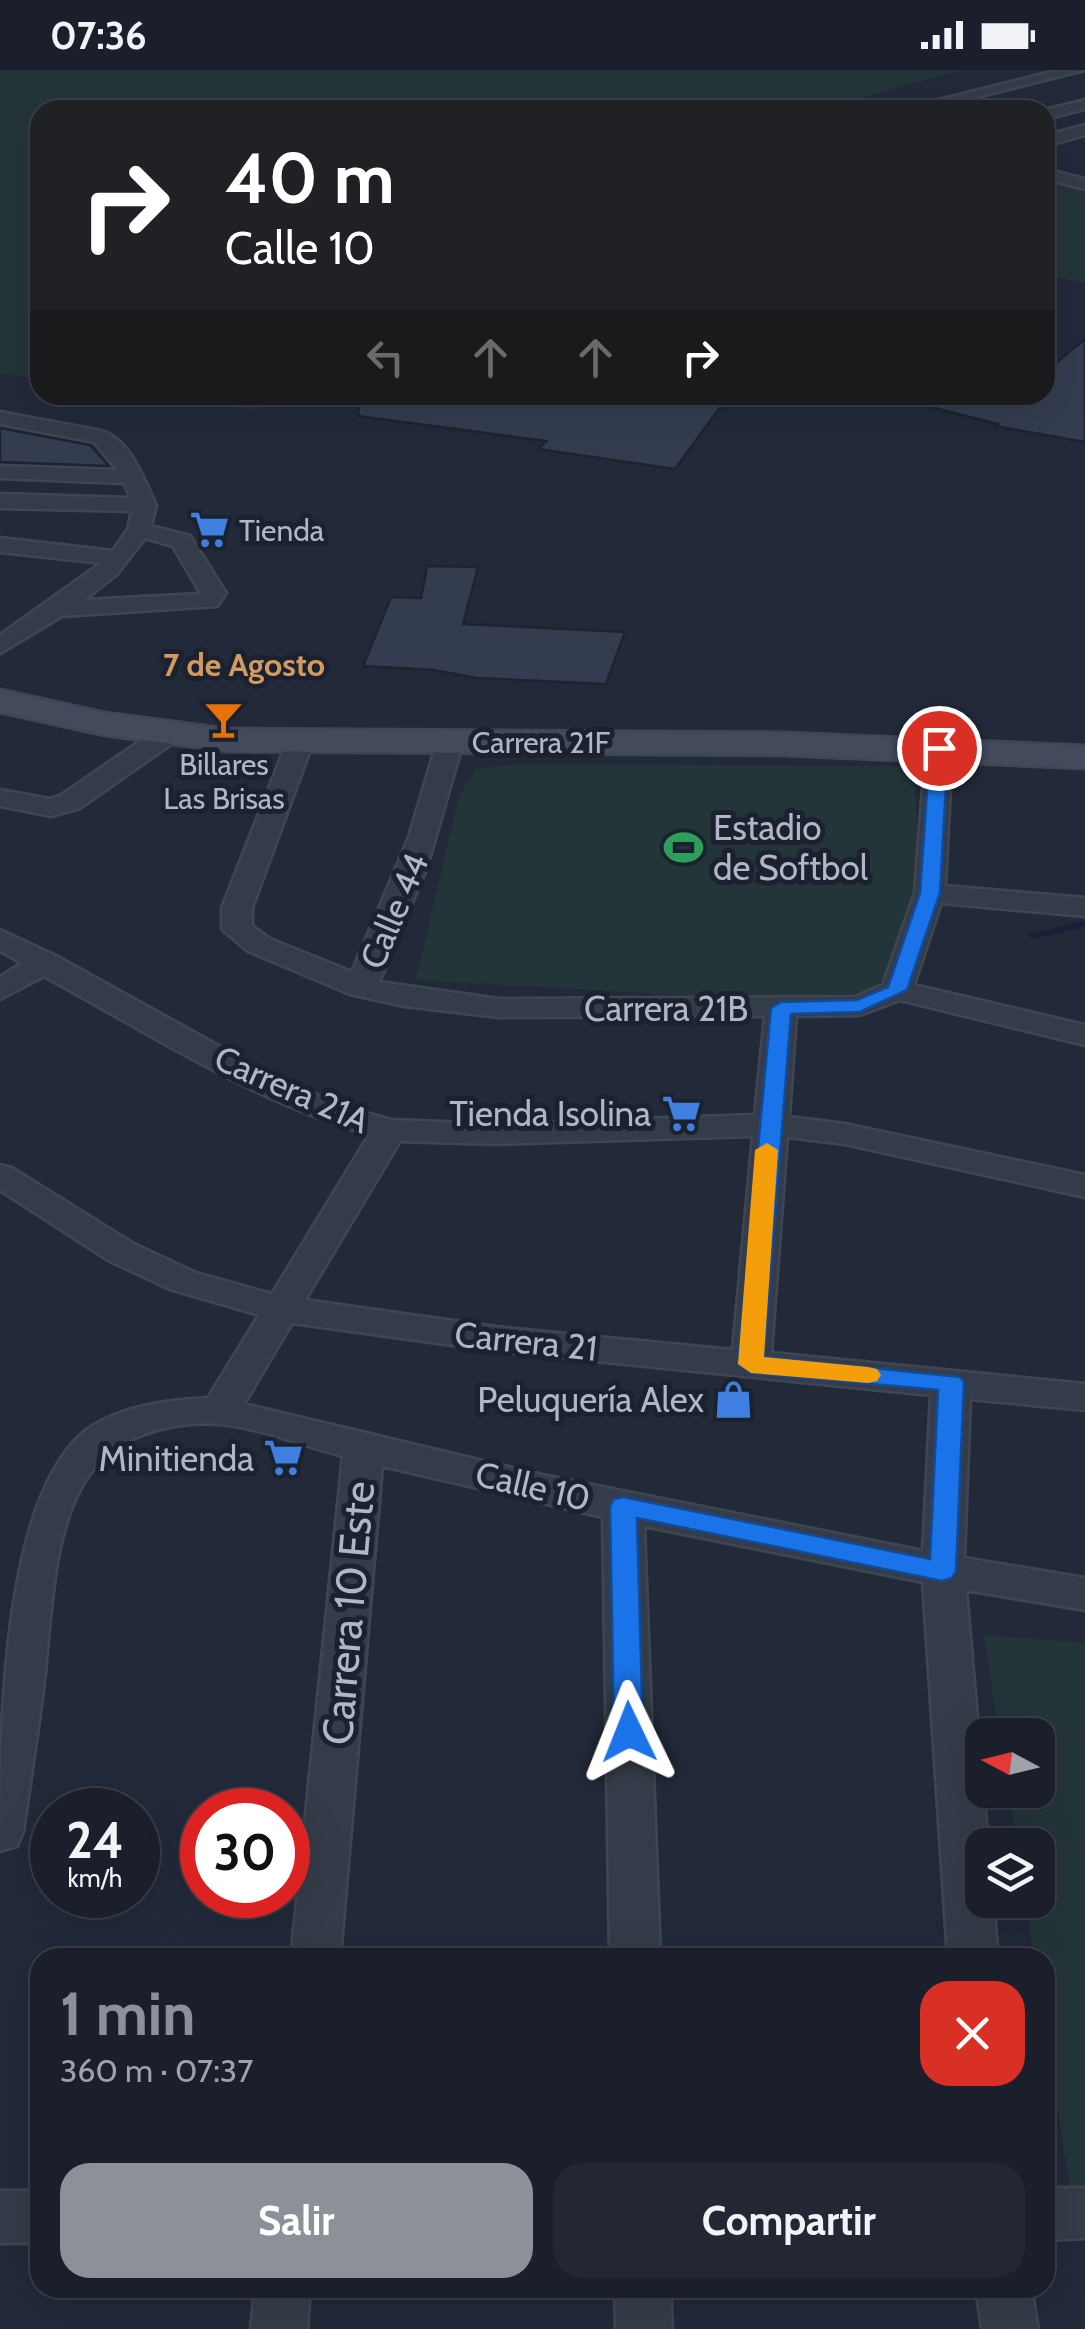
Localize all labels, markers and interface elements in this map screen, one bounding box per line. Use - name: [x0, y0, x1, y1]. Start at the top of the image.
- text: 07:36: [50, 12, 146, 59]
- text: 40 m: [225, 135, 394, 221]
- icon: right: [60, 140, 190, 270]
- text: Calle 10: [225, 221, 375, 275]
- icon: left: [358, 330, 413, 385]
- icon: ahead: [463, 330, 518, 385]
- icon: ahead: [568, 330, 623, 385]
- icon: right: [673, 330, 728, 385]
- supermarket icon: Tienda: [188, 509, 230, 551]
- place label: Tienda: [239, 512, 325, 549]
- district label: 7 de Agosto: [163, 645, 325, 684]
- bar icon: Billares Las Brisas: [203, 699, 245, 741]
- pin: [897, 706, 982, 791]
- icon: arrive: [912, 721, 967, 776]
- street label: Carrera 21F: [472, 724, 611, 761]
- place label: Billares Las Brisas: [163, 746, 285, 817]
- place label: Estadio de Softbol: [713, 806, 869, 889]
- sports icon: Estadio de Softbol: [662, 826, 704, 868]
- street label: Calle 44: [351, 847, 437, 975]
- street label: Carrera 21B: [584, 987, 748, 1030]
- street label: Carrera 21A: [208, 1036, 376, 1142]
- place label: Tienda Isolina: [449, 1092, 651, 1135]
- supermarket icon: Tienda Isolina: [660, 1092, 702, 1134]
- street label: Carrera 21: [453, 1312, 599, 1370]
- place label: Peluquería Alex: [477, 1378, 704, 1421]
- shop icon: Peluquería Alex: [713, 1378, 755, 1420]
- place label: Minitienda: [99, 1437, 254, 1480]
- supermarket icon: Minitienda: [263, 1437, 305, 1479]
- street label: Calle 10: [471, 1452, 595, 1520]
- street label: Carrera 10 Este: [311, 1479, 385, 1747]
- position arrow: [577, 1680, 681, 1784]
- north arrow: [965, 1718, 1055, 1808]
- map controls: [965, 1718, 1055, 1918]
- speed limit sign: 30: [180, 1788, 310, 1918]
- text: 24: [66, 1810, 124, 1871]
- button: layers: [965, 1828, 1055, 1918]
- text: km/h: [68, 1863, 122, 1893]
- text: 1 min: [60, 1977, 195, 2050]
- button: close: [920, 1981, 1025, 2086]
- text: 360 m · 07:37: [60, 2051, 253, 2090]
- button: Salir: [60, 2163, 533, 2278]
- button: Compartir: [553, 2163, 1025, 2278]

